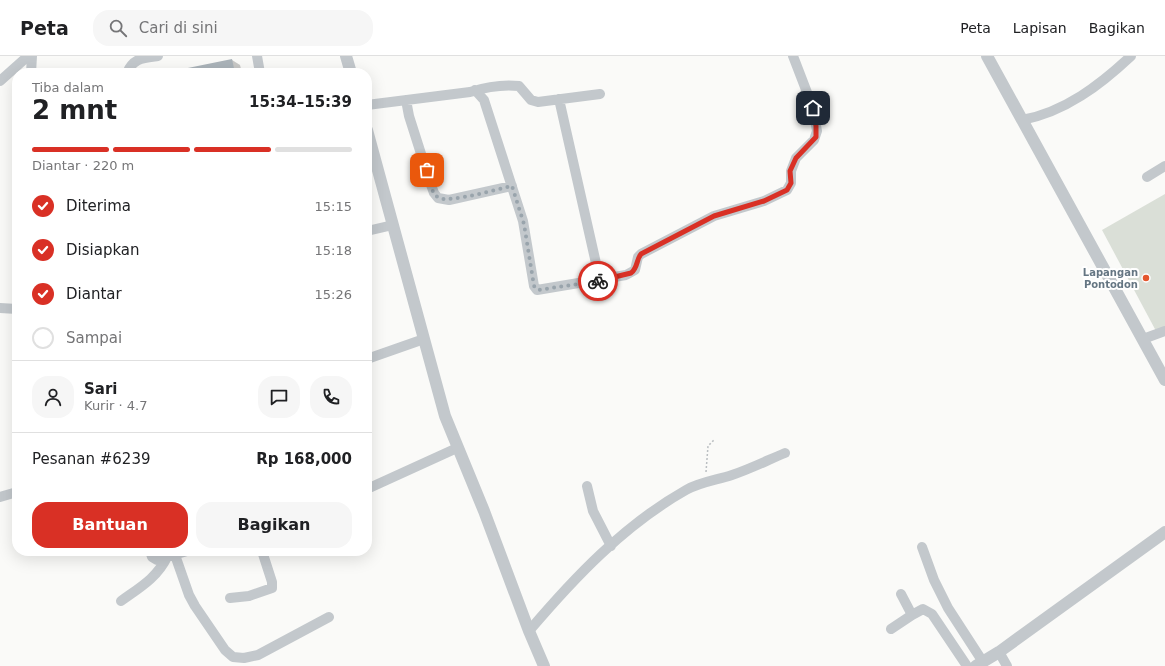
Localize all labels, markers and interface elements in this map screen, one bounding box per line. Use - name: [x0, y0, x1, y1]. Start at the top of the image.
- search box: [93, 10, 373, 46]
- text: Peta: [20, 17, 69, 39]
- icon: search: [107, 17, 129, 39]
- text: Cari di sini: [139, 19, 218, 37]
- text: Peta: [960, 20, 991, 36]
- text: Lapisan: [1013, 20, 1067, 36]
- text: Bagikan: [1089, 20, 1145, 36]
- text: Tiba dalam: [32, 80, 104, 95]
- pin: [796, 91, 830, 125]
- text: 15:34–15:39: [249, 93, 352, 111]
- text: 2 mnt: [32, 95, 117, 125]
- icon: home: [802, 97, 824, 119]
- pin: [410, 153, 444, 187]
- text: Diantar · 220 m: [32, 158, 134, 173]
- icon: bag: [416, 159, 438, 181]
- icon: check: [32, 195, 54, 217]
- text: Diterima: [66, 197, 131, 215]
- text: 15:15: [315, 199, 352, 214]
- icon: check: [32, 239, 54, 261]
- text: Disiapkan: [66, 241, 140, 259]
- text: 15:18: [315, 243, 352, 258]
- courier: [578, 261, 618, 301]
- place label: Lapangan Pontodon: [1083, 267, 1138, 290]
- icon: bike: [587, 270, 609, 292]
- marker: Lapangan Pontodon: [1141, 273, 1151, 283]
- icon: check: [32, 283, 54, 305]
- text: Diantar: [66, 285, 122, 303]
- text: 15:26: [315, 287, 352, 302]
- text: Sampai: [66, 329, 122, 347]
- button: person: [32, 376, 74, 418]
- button: chat: [258, 376, 300, 418]
- button: phone: [310, 376, 352, 418]
- text: Sari: [84, 380, 117, 398]
- text: Kurir · 4.7: [84, 398, 148, 413]
- text: Pesanan #6239: [32, 450, 150, 468]
- text: Rp 168,000: [256, 450, 352, 468]
- button: Bantuan: [32, 502, 188, 548]
- button: Bagikan: [196, 502, 352, 548]

